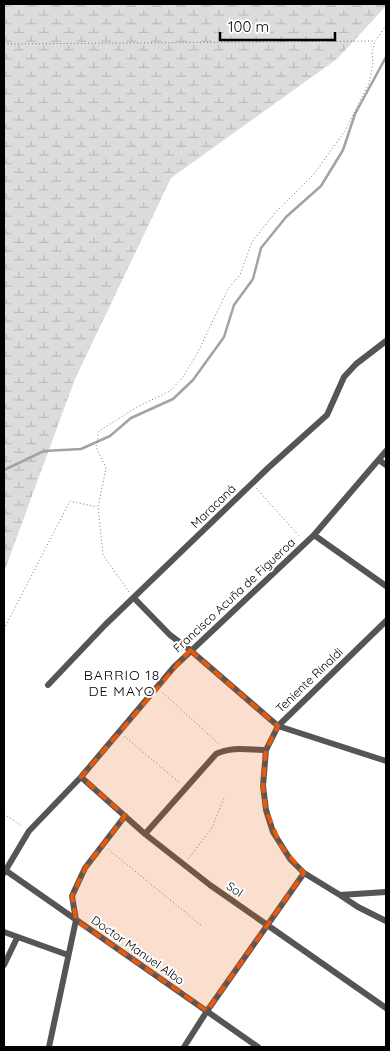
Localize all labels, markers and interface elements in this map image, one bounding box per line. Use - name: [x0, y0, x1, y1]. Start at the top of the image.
- scale bar: [220, 10, 335, 42]
- text: 100 m: [228, 17, 269, 36]
- street label: Maracaná: [187, 481, 239, 531]
- street label: Francisco Acuña de Figueroa: [170, 534, 298, 656]
- street label: Teniente Rinaldi: [272, 644, 346, 716]
- district label: BARRIO 18 DE MAYO: [84, 666, 160, 700]
- street label: Sol: [224, 878, 246, 900]
- street label: Doctor Manuel Albo: [89, 912, 187, 988]

